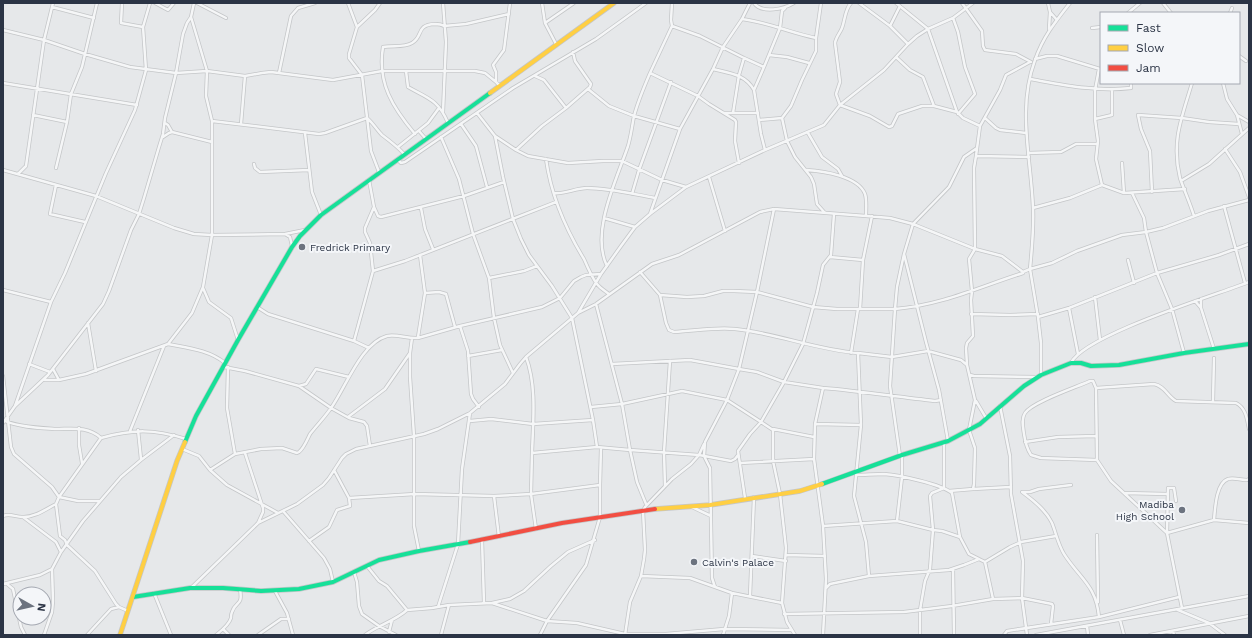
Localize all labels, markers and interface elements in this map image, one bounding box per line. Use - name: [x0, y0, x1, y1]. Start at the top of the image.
- legend: [1100, 12, 1240, 84]
- text: Fast: [1136, 21, 1161, 35]
- text: Slow: [1136, 41, 1164, 55]
- text: Jam: [1136, 61, 1161, 75]
- marker: Fredrick Primary: [297, 242, 307, 252]
- place label: Fredrick Primary: [310, 242, 391, 253]
- place label: Madiba High School: [1116, 499, 1174, 522]
- marker: Madiba High School: [1177, 505, 1187, 515]
- marker: Calvin's Palace: [689, 557, 699, 567]
- place label: Calvin's Palace: [702, 557, 774, 568]
- north arrow: [12, 586, 52, 626]
- text: N: [34, 602, 48, 612]

